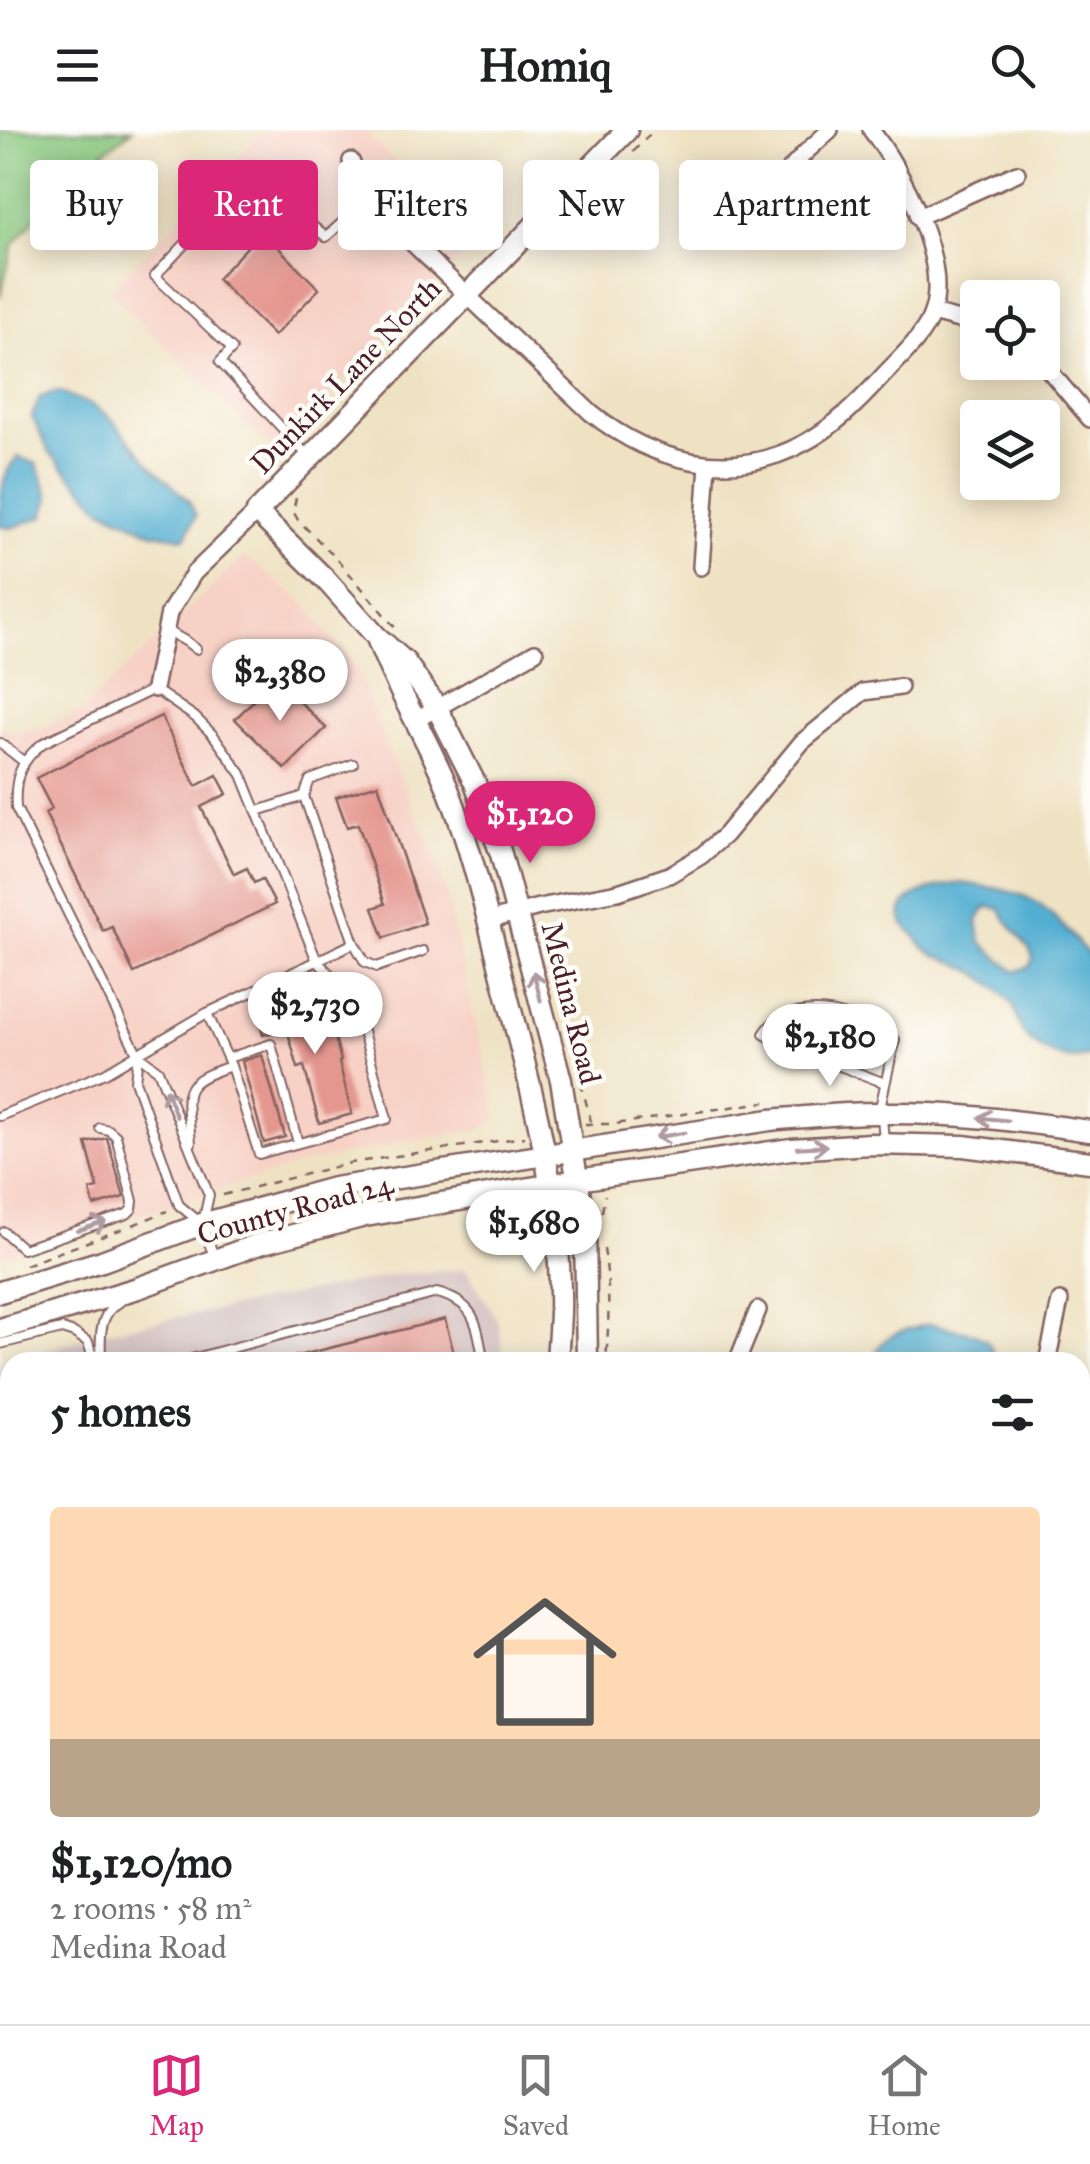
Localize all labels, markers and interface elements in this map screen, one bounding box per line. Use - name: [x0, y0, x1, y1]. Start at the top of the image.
- icon: menu: [50, 38, 105, 93]
- text: Homiq: [479, 38, 611, 93]
- icon: search: [985, 38, 1040, 93]
- chip: Buy: [30, 160, 158, 250]
- chip: Rent: [178, 160, 318, 250]
- chip: Filters: [338, 160, 503, 250]
- chip: New: [523, 160, 659, 250]
- chip: Apartment: [679, 160, 906, 250]
- street label: Dunkirk Lane North: [243, 270, 449, 481]
- map controls: [960, 280, 1060, 500]
- button: locate: [960, 280, 1060, 380]
- button: layers: [960, 400, 1060, 500]
- pin: $2,380: [199, 639, 361, 724]
- text: $2,380: [234, 652, 326, 691]
- pin: $1,120: [449, 781, 611, 866]
- text: $1,120: [486, 794, 574, 833]
- street label: Medina Road: [533, 918, 609, 1088]
- one-way arrow: [527, 971, 546, 1002]
- pin: $2,730: [234, 972, 396, 1057]
- text: $2,730: [270, 985, 360, 1024]
- pin: $2,180: [749, 1004, 911, 1089]
- text: $2,180: [784, 1017, 876, 1056]
- one-way arrow: [161, 1088, 179, 1118]
- one-way arrow: [978, 1109, 1010, 1128]
- one-way arrow: [654, 1127, 687, 1145]
- one-way arrow: [796, 1137, 828, 1156]
- street label: County Road 24: [193, 1165, 398, 1252]
- pin: $1,680: [453, 1190, 615, 1275]
- text: $1,680: [488, 1203, 580, 1242]
- one-way arrow: [75, 1215, 107, 1233]
- icon: filters: [985, 1385, 1040, 1440]
- text: 5 homes: [50, 1386, 191, 1438]
- icon: home: [455, 1572, 635, 1752]
- text: $1,120/mo: [50, 1837, 232, 1889]
- text: 2 rooms · 58 m²: [50, 1889, 251, 1928]
- text: Medina Road: [50, 1928, 227, 1967]
- tab: Map: [149, 2048, 204, 2143]
- tab: Saved: [503, 2048, 569, 2143]
- tab: Home: [868, 2048, 941, 2143]

